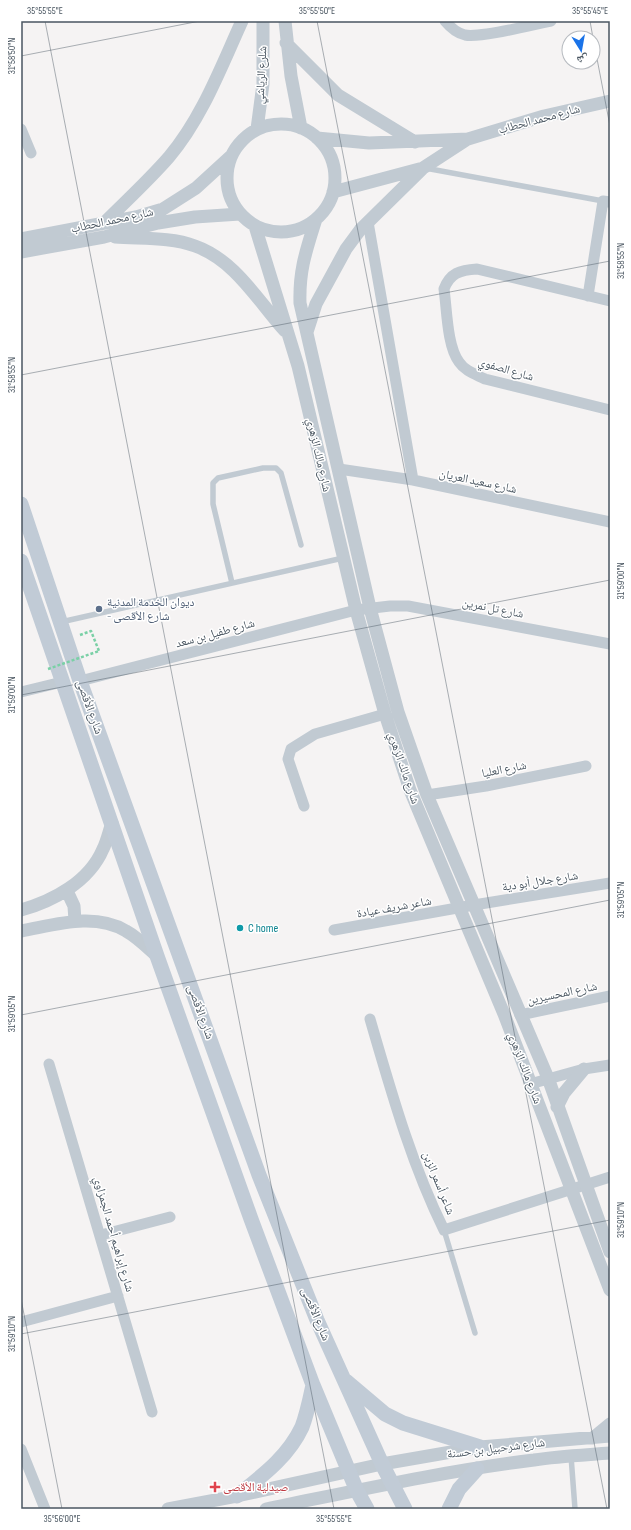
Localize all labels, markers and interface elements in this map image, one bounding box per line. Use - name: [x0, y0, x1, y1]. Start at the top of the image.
- text: 35°55'55"E: [27, 5, 63, 17]
- text: 35°55'50"E: [299, 5, 335, 17]
- text: 35°55'45"E: [572, 5, 608, 17]
- north arrow: [561, 30, 601, 70]
- text: 31°58'50"N: [6, 38, 18, 74]
- street label: شلرع الرياشي: [252, 45, 273, 105]
- text: ش: [575, 51, 590, 67]
- street label: شارع محمد الحطاب: [497, 101, 582, 138]
- street label: شارع محمد الحطاب: [69, 204, 155, 237]
- text: 31°58'55"N: [615, 243, 627, 279]
- street label: شارع الصفوي: [476, 354, 535, 387]
- text: 31°58'55"N: [6, 357, 18, 393]
- street label: شارع مالك الزهري: [301, 417, 334, 494]
- street label: شارع سعيد العريان: [438, 466, 518, 497]
- text: 31°59'00"N: [615, 562, 627, 600]
- place label: ديوان الخدمة المدنية - شارع الأقصى: [107, 595, 195, 624]
- street label: شارع تل نمرين: [461, 595, 525, 622]
- marker: ديوان الخدمة المدنية - شارع الأقصى: [94, 604, 104, 614]
- street label: شارع طفيل بن سعد: [174, 616, 256, 651]
- text: 31°59'00"N: [6, 676, 18, 714]
- street label: شارع الأقصى: [73, 678, 106, 736]
- street label: شارع مالك الزهري: [382, 730, 423, 807]
- street label: شارع العليا: [480, 758, 528, 781]
- street label: شارع جلال أبو دية: [501, 868, 579, 895]
- text: 31°59'05"N: [615, 882, 627, 918]
- street label: شاعر شريف عيادة: [356, 894, 433, 921]
- place label: C home: [248, 921, 279, 936]
- marker: C home: [235, 923, 245, 933]
- street label: شارع المحسيرين: [526, 979, 599, 1008]
- street label: شارع الأقصى: [184, 983, 217, 1041]
- text: 31°59'05"N: [6, 996, 18, 1032]
- street label: شارع مالك الزهري: [502, 1030, 545, 1107]
- street label: شاعر أسمر الزبن: [419, 1149, 458, 1217]
- street label: شارع إبراهيم أحمد الجمزاوي: [88, 1175, 137, 1294]
- text: 31°59'10"N: [615, 1202, 627, 1238]
- street label: شارع الأقصى: [298, 1285, 334, 1343]
- text: 31°59'10"N: [6, 1316, 18, 1352]
- street label: شارع شرحبيل بن حسنة: [446, 1435, 546, 1462]
- place label: صيدلية الأقصى: [223, 1480, 288, 1495]
- marker: صيدلية الأقصى: [210, 1482, 220, 1492]
- text: 35°56'00"E: [43, 1513, 81, 1525]
- text: 35°55'55"E: [316, 1513, 352, 1525]

